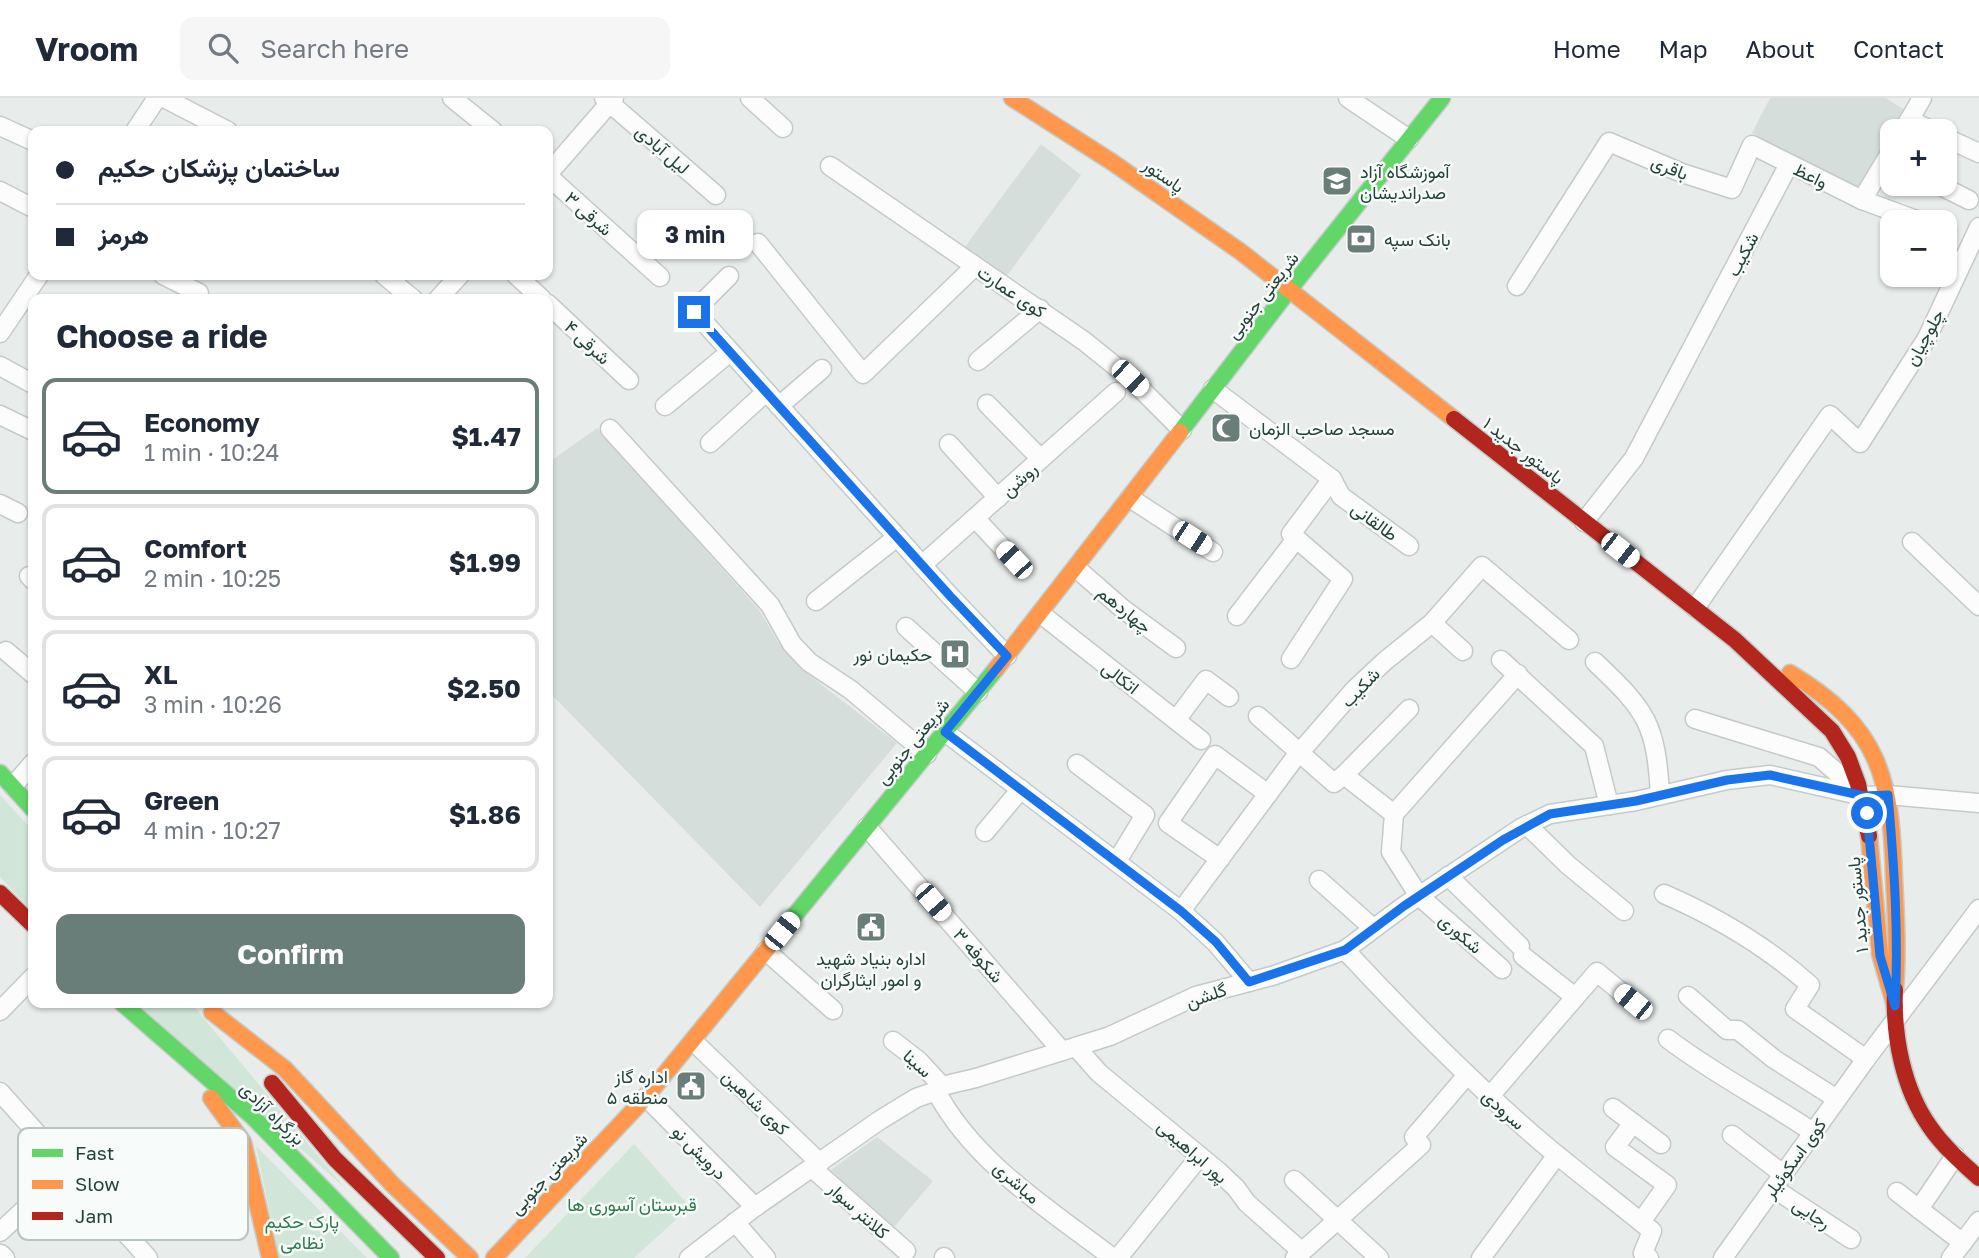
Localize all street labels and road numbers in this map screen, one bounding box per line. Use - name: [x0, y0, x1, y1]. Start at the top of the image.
- street label: لیل آبادی: [631, 120, 695, 179]
- street label: باقری: [1648, 150, 1692, 185]
- street label: پاستور: [1137, 152, 1189, 199]
- street label: واعظ: [1790, 157, 1832, 194]
- street label: ۳ شرقی: [560, 186, 617, 241]
- street label: شکیب: [1721, 228, 1763, 280]
- street label: شریعتی جنوبی: [1221, 247, 1304, 344]
- street label: کوی عمارت: [973, 260, 1051, 323]
- street label: چلوچیان: [1900, 305, 1950, 370]
- street label: ۴ شرقی: [560, 315, 615, 369]
- street label: پاستور جدید ۱: [1478, 412, 1569, 490]
- street label: روشن: [996, 457, 1042, 502]
- street label: طالقانی: [1347, 497, 1403, 546]
- street label: چهاردهم: [1092, 581, 1156, 639]
- street label: اتکالی: [1097, 656, 1144, 699]
- street label: شکیب: [1336, 663, 1384, 711]
- street label: شریعتی جنوبی: [871, 693, 954, 789]
- street label: پاستور جدید ۱: [1842, 856, 1874, 954]
- street label: شکوری: [1434, 908, 1487, 959]
- street label: شکوفه ۳: [949, 923, 1009, 988]
- street label: گلشن: [1183, 978, 1230, 1013]
- street label: سینا: [899, 1044, 937, 1082]
- street label: کوی شاهین: [717, 1065, 794, 1140]
- street label: بزرگراه آزادی: [235, 1077, 310, 1150]
- street label: سرودی: [1477, 1084, 1530, 1135]
- street label: کوی اسکوئیلر: [1757, 1114, 1831, 1204]
- street label: پور ابراهیمی: [1152, 1115, 1233, 1189]
- street label: درویش نو: [667, 1120, 732, 1185]
- street label: شریعتی جنوبی: [504, 1127, 592, 1219]
- street label: مباشری: [989, 1156, 1045, 1209]
- street label: کلانتر سوار: [823, 1176, 894, 1244]
- street label: رجایی: [1788, 1193, 1835, 1234]

